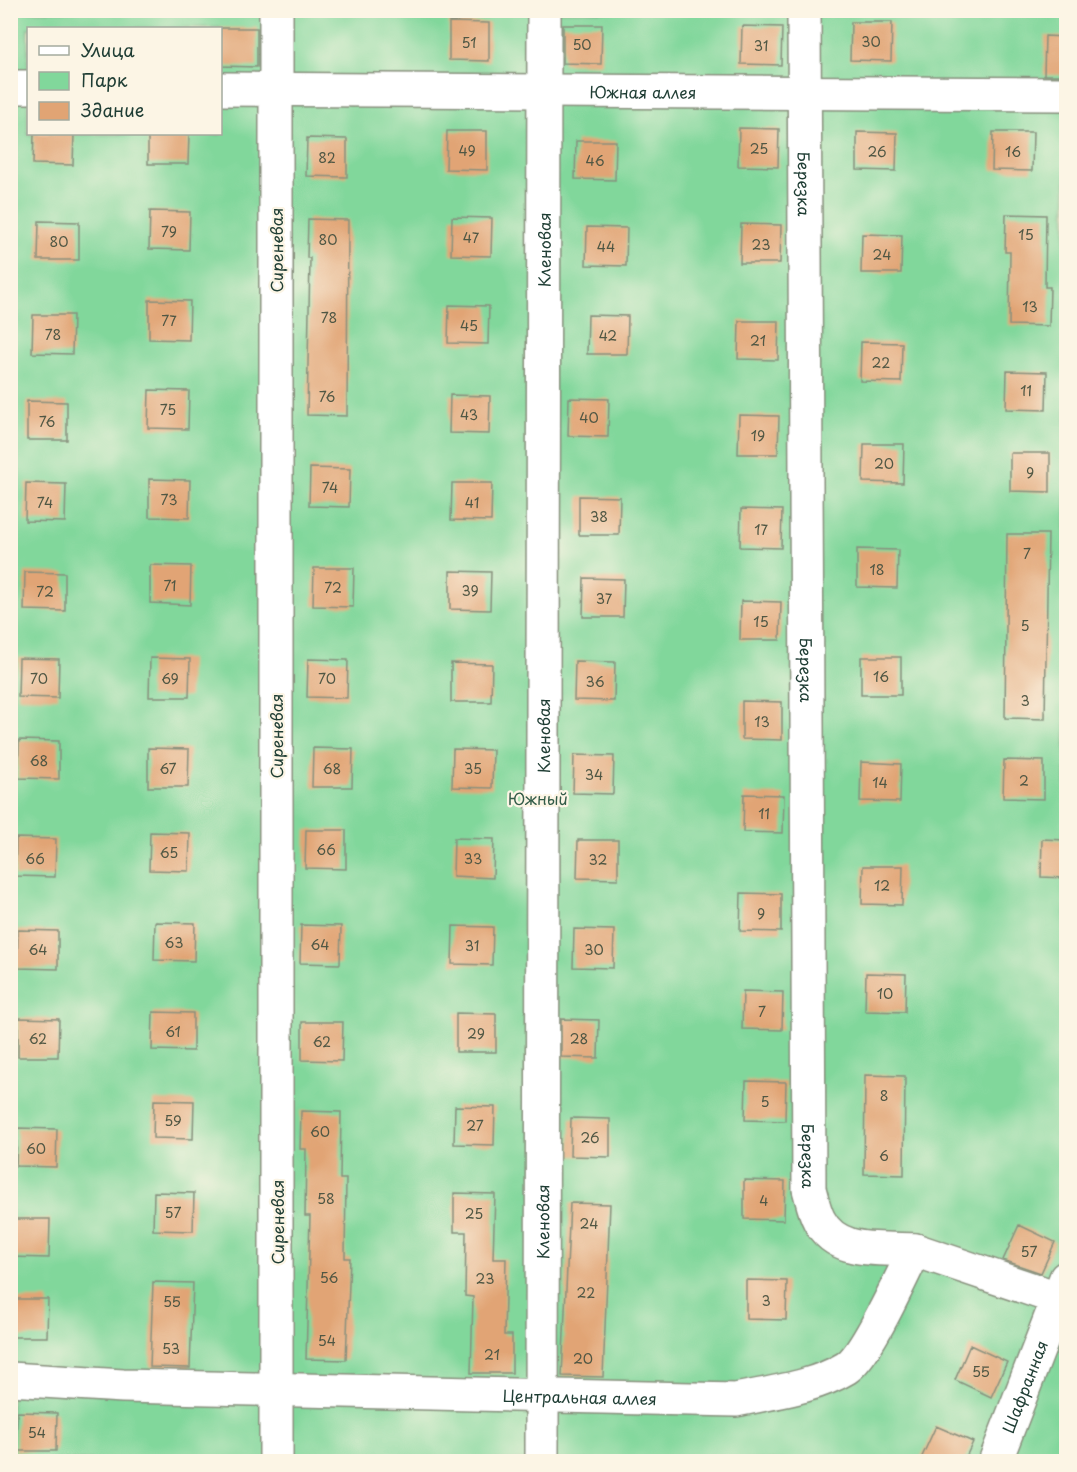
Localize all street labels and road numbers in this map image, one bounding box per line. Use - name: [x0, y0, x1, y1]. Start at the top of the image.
- street label: Южная аллея: [589, 79, 697, 104]
- street label: Березка: [793, 152, 817, 216]
- street label: Сиреневая: [264, 208, 288, 292]
- street label: Кленовая: [532, 212, 556, 288]
- street label: Березка: [795, 638, 819, 702]
- street label: Сиреневая: [264, 694, 288, 778]
- street label: Кленовая: [531, 698, 555, 774]
- street label: Березка: [797, 1124, 821, 1188]
- street label: Сиреневая: [265, 1180, 289, 1264]
- street label: Кленовая: [530, 1184, 554, 1260]
- street label: Шафранная: [995, 1337, 1053, 1436]
- street label: Центральная аллея: [502, 1383, 657, 1410]

